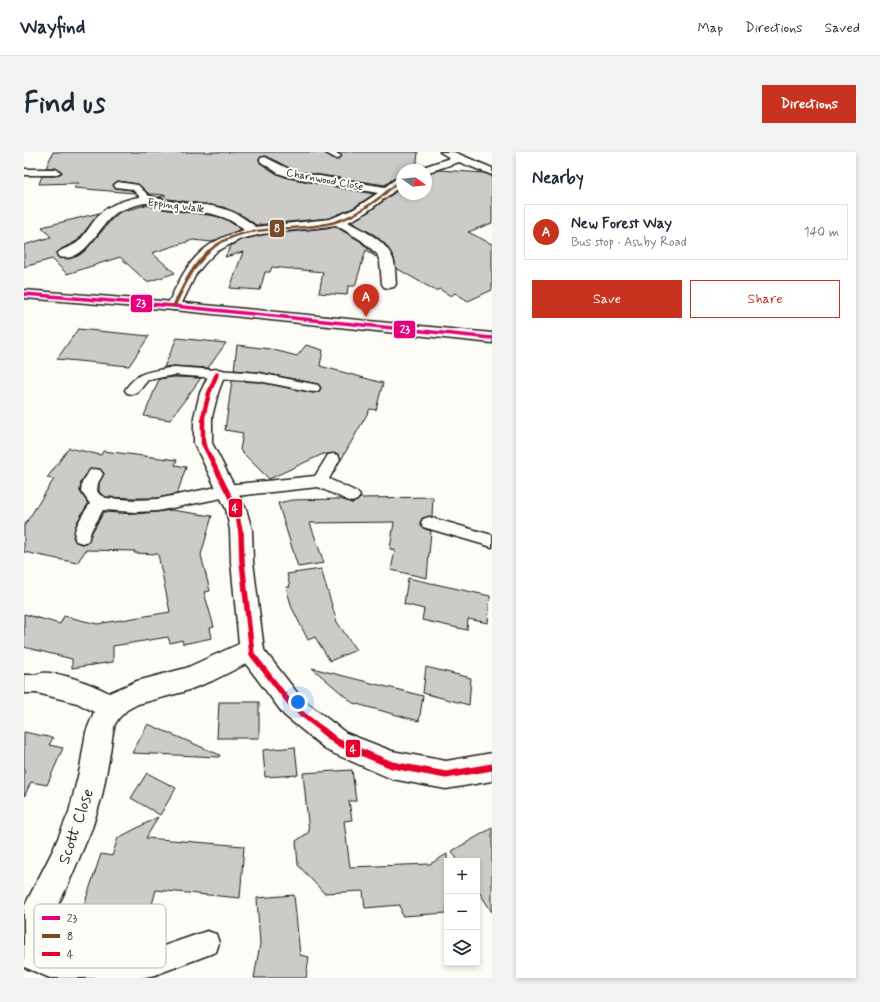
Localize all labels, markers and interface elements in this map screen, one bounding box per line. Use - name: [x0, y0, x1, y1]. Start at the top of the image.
- text: Wayfind: [20, 15, 85, 40]
- text: Map: [697, 19, 723, 37]
- text: Directions: [745, 19, 803, 37]
- text: Saved: [825, 19, 860, 37]
- button: Directions: [762, 85, 856, 123]
- text: Find us: [24, 86, 105, 123]
- north arrow: [396, 164, 432, 200]
- street label: Charnwood Close: [285, 166, 365, 194]
- text: Nearby: [532, 167, 584, 189]
- street label: Epping Walk: [147, 196, 206, 216]
- text: New Forest Way: [571, 214, 672, 234]
- line badge: 8: [269, 219, 285, 238]
- text: 8: [274, 222, 280, 236]
- text: A: [542, 224, 550, 241]
- text: 140 m: [804, 224, 839, 241]
- text: Bus stop · Ashby Road: [571, 234, 687, 251]
- button: Save: [532, 280, 682, 318]
- button: Share: [690, 280, 840, 318]
- pin: A: [353, 284, 379, 317]
- line badge: 23: [130, 294, 153, 313]
- text: 23: [136, 297, 146, 311]
- line badge: 23: [393, 320, 416, 339]
- text: 23: [400, 323, 410, 337]
- line badge: 4: [228, 498, 243, 518]
- text: 4: [232, 502, 239, 516]
- your location: [288, 692, 308, 712]
- line badge: 4: [345, 739, 361, 758]
- text: 4: [350, 743, 357, 757]
- street label: Scott Close: [54, 786, 99, 867]
- map controls: [444, 858, 480, 966]
- button: +: [444, 858, 480, 894]
- button: −: [444, 894, 480, 930]
- legend: [34, 904, 166, 968]
- text: 23: [67, 912, 77, 926]
- text: 8: [67, 930, 73, 944]
- button: layers: [444, 930, 480, 966]
- text: 4: [67, 948, 74, 962]

